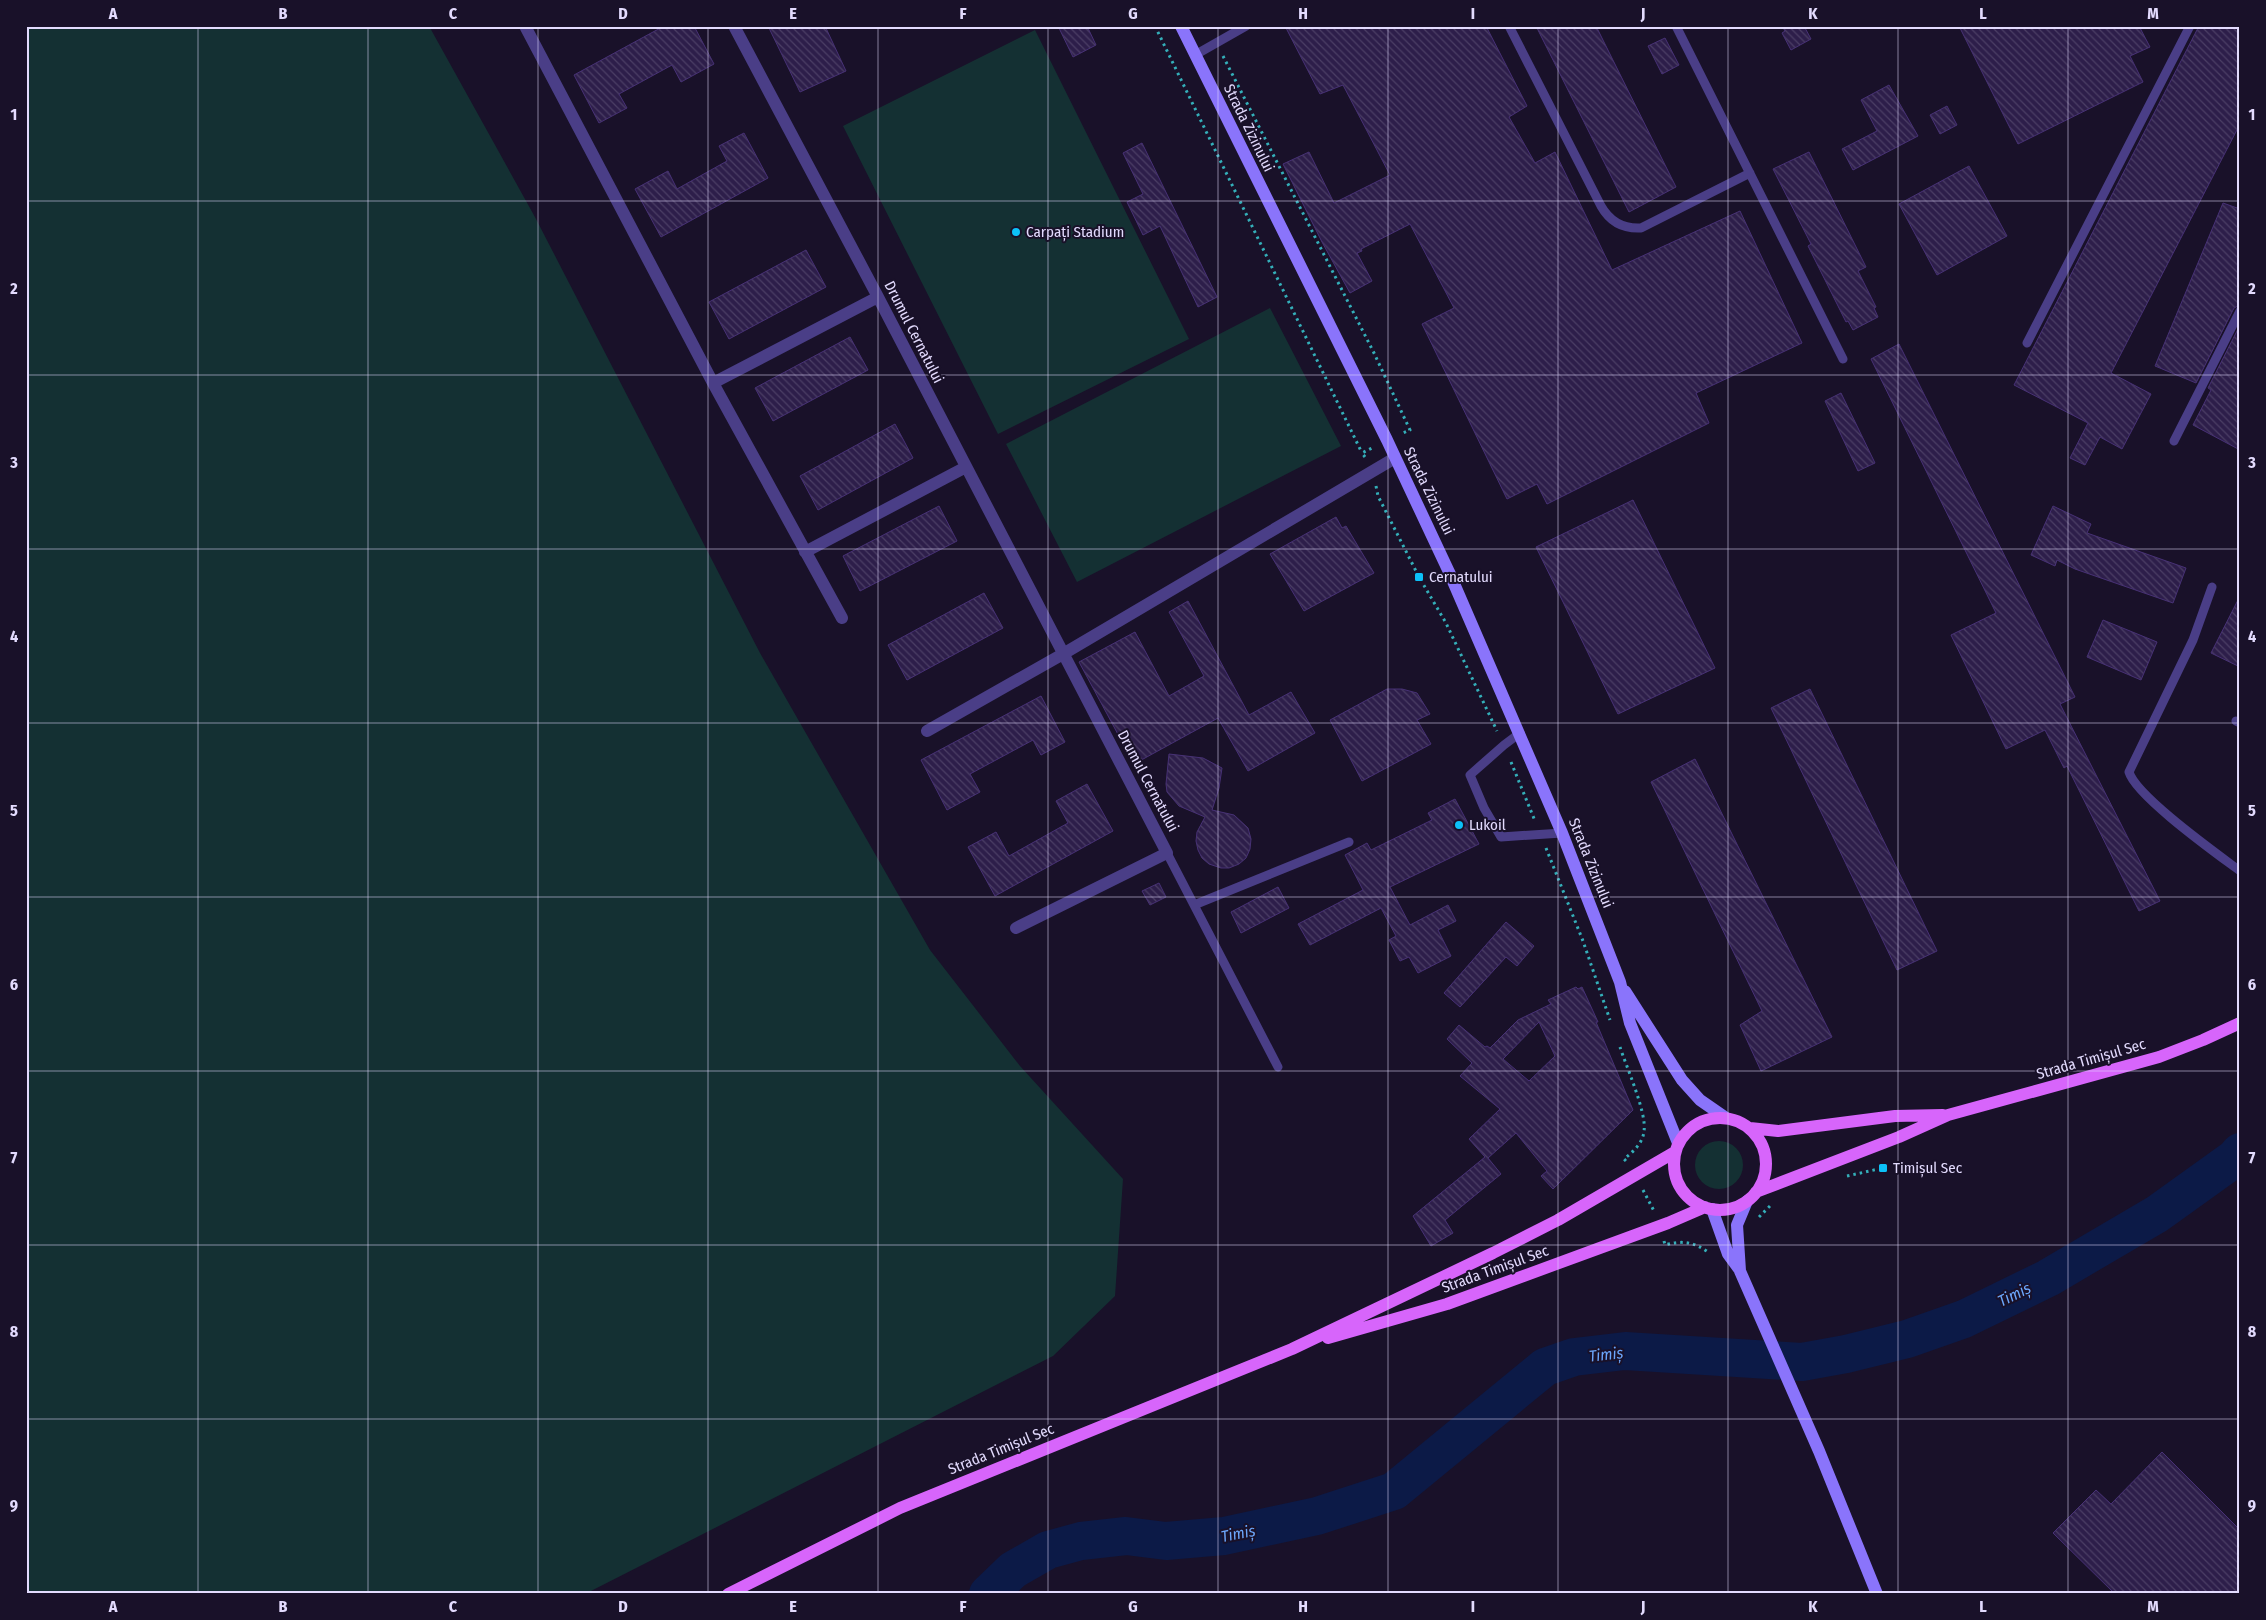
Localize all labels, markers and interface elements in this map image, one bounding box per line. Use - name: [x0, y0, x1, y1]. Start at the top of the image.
- text: A: [108, 4, 118, 23]
- text: B: [279, 4, 288, 23]
- text: C: [449, 4, 458, 23]
- text: D: [618, 4, 628, 23]
- text: E: [789, 4, 797, 23]
- text: F: [959, 4, 967, 23]
- text: G: [1128, 4, 1138, 23]
- text: H: [1298, 4, 1308, 23]
- text: I: [1471, 4, 1475, 23]
- text: J: [1640, 4, 1645, 23]
- text: K: [1808, 4, 1818, 23]
- text: L: [1979, 4, 1987, 23]
- text: M: [2147, 4, 2159, 23]
- street label: Strada Zizinului: [1220, 81, 1278, 175]
- text: 1: [11, 105, 17, 124]
- text: 1: [2249, 105, 2255, 124]
- place label: Carpați Stadium: [1026, 223, 1124, 242]
- marker: Carpați Stadium: [1010, 226, 1022, 238]
- street label: Drumul Cernatului: [881, 278, 947, 386]
- text: 2: [9, 279, 18, 298]
- text: 2: [2247, 279, 2256, 298]
- street label: Strada Zizinului: [1400, 444, 1458, 538]
- text: 3: [9, 453, 18, 472]
- text: 3: [2247, 453, 2256, 472]
- place label: Cernatului: [1429, 568, 1493, 586]
- marker: Cernatului: [1413, 571, 1425, 583]
- text: 4: [10, 627, 18, 646]
- text: 4: [2248, 627, 2256, 646]
- street label: Drumul Cernatului: [1114, 727, 1182, 835]
- text: 5: [10, 801, 18, 820]
- text: 5: [2248, 801, 2256, 820]
- street label: Strada Zizinului: [1565, 815, 1617, 911]
- place label: Lukoil: [1469, 816, 1506, 834]
- marker: Lukoil: [1453, 819, 1465, 831]
- text: 6: [10, 975, 18, 994]
- text: 6: [2248, 975, 2256, 994]
- street label: Strada Timișul Sec: [2034, 1035, 2148, 1084]
- text: 7: [11, 1148, 18, 1167]
- text: 7: [2249, 1148, 2256, 1167]
- place label: Timișul Sec: [1893, 1159, 1963, 1178]
- marker: Timișul Sec: [1877, 1162, 1889, 1174]
- street label: Strada Timișul Sec: [1439, 1241, 1552, 1298]
- water label: Timiș: [1995, 1278, 2035, 1311]
- text: 8: [10, 1322, 19, 1341]
- text: 8: [2248, 1322, 2257, 1341]
- water label: Timiș: [1588, 1343, 1625, 1367]
- street label: Strada Timișul Sec: [946, 1419, 1057, 1479]
- text: 9: [10, 1496, 18, 1515]
- text: 9: [2248, 1496, 2256, 1515]
- water label: Timiș: [1219, 1521, 1257, 1547]
- text: A: [108, 1597, 118, 1616]
- text: B: [279, 1597, 288, 1616]
- text: C: [449, 1597, 458, 1616]
- text: D: [618, 1597, 628, 1616]
- text: E: [789, 1597, 797, 1616]
- text: F: [959, 1597, 967, 1616]
- text: G: [1128, 1597, 1138, 1616]
- text: H: [1298, 1597, 1308, 1616]
- text: I: [1471, 1597, 1475, 1616]
- text: J: [1640, 1597, 1645, 1616]
- text: K: [1808, 1597, 1818, 1616]
- text: L: [1979, 1597, 1987, 1616]
- text: M: [2147, 1597, 2159, 1616]

